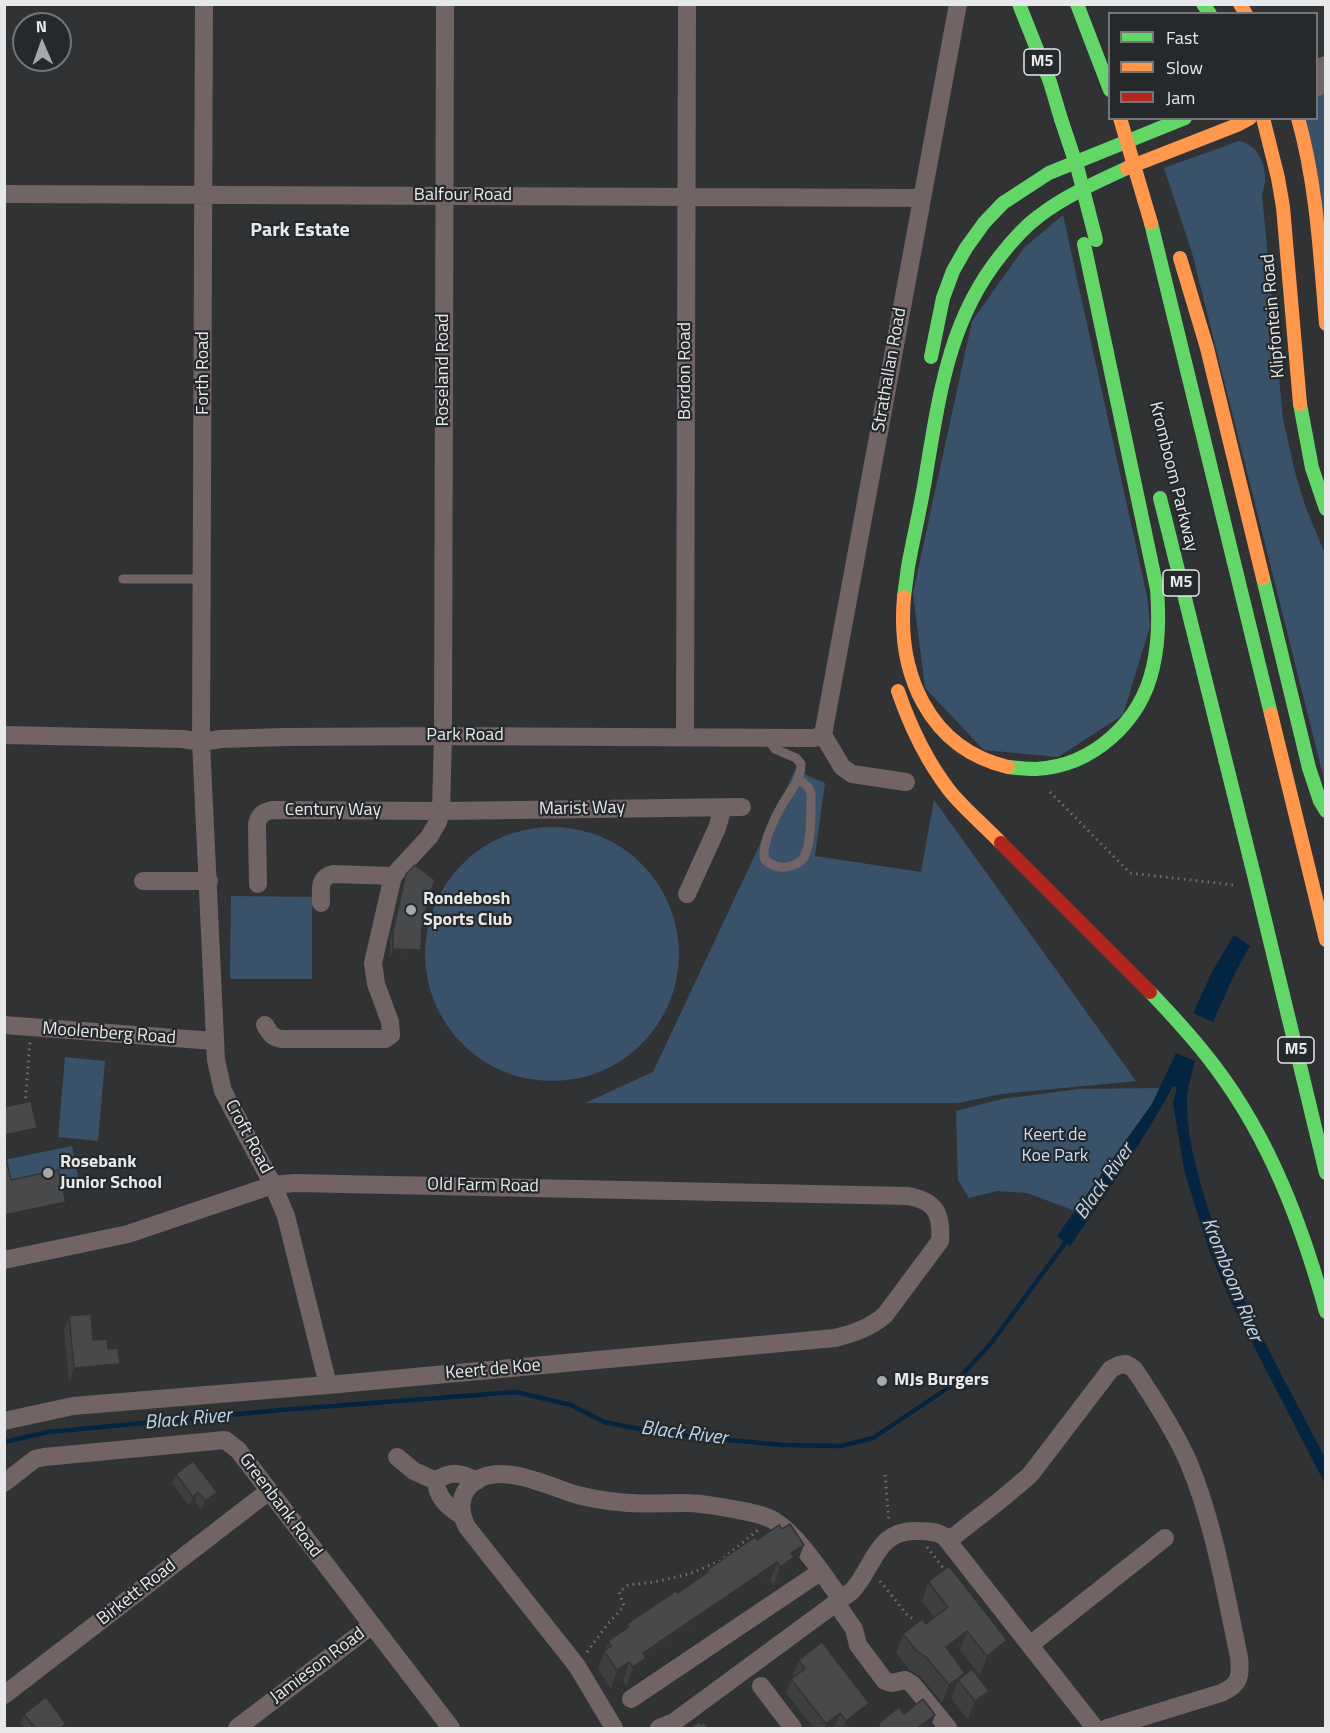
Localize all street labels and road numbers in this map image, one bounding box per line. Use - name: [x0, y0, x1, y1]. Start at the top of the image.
- road number: M5: [1024, 49, 1060, 75]
- street label: Balfour Road: [414, 185, 512, 207]
- street label: Klipfontein Road: [1258, 253, 1290, 379]
- street label: Strathallan Road: [868, 306, 912, 434]
- street label: Roseland Road: [433, 313, 455, 427]
- street label: Bordon Road: [675, 322, 697, 420]
- street label: Forth Road: [193, 331, 215, 415]
- street label: Kromboom Parkway: [1144, 400, 1202, 554]
- road number: M5: [1163, 570, 1199, 596]
- street label: Park Road: [426, 725, 504, 747]
- street label: Marist Way: [539, 797, 625, 821]
- street label: Century Way: [285, 800, 381, 822]
- street label: Moolenberg Road: [42, 1019, 176, 1049]
- road number: M5: [1278, 1037, 1314, 1063]
- street label: Croft Road: [220, 1096, 276, 1178]
- street label: Old Farm Road: [427, 1174, 539, 1198]
- street label: Keert de Koe: [444, 1355, 542, 1385]
- street label: Greenbank Road: [234, 1450, 326, 1562]
- street label: Birkett Road: [93, 1555, 181, 1631]
- street label: Jamieson Road: [266, 1623, 370, 1709]

